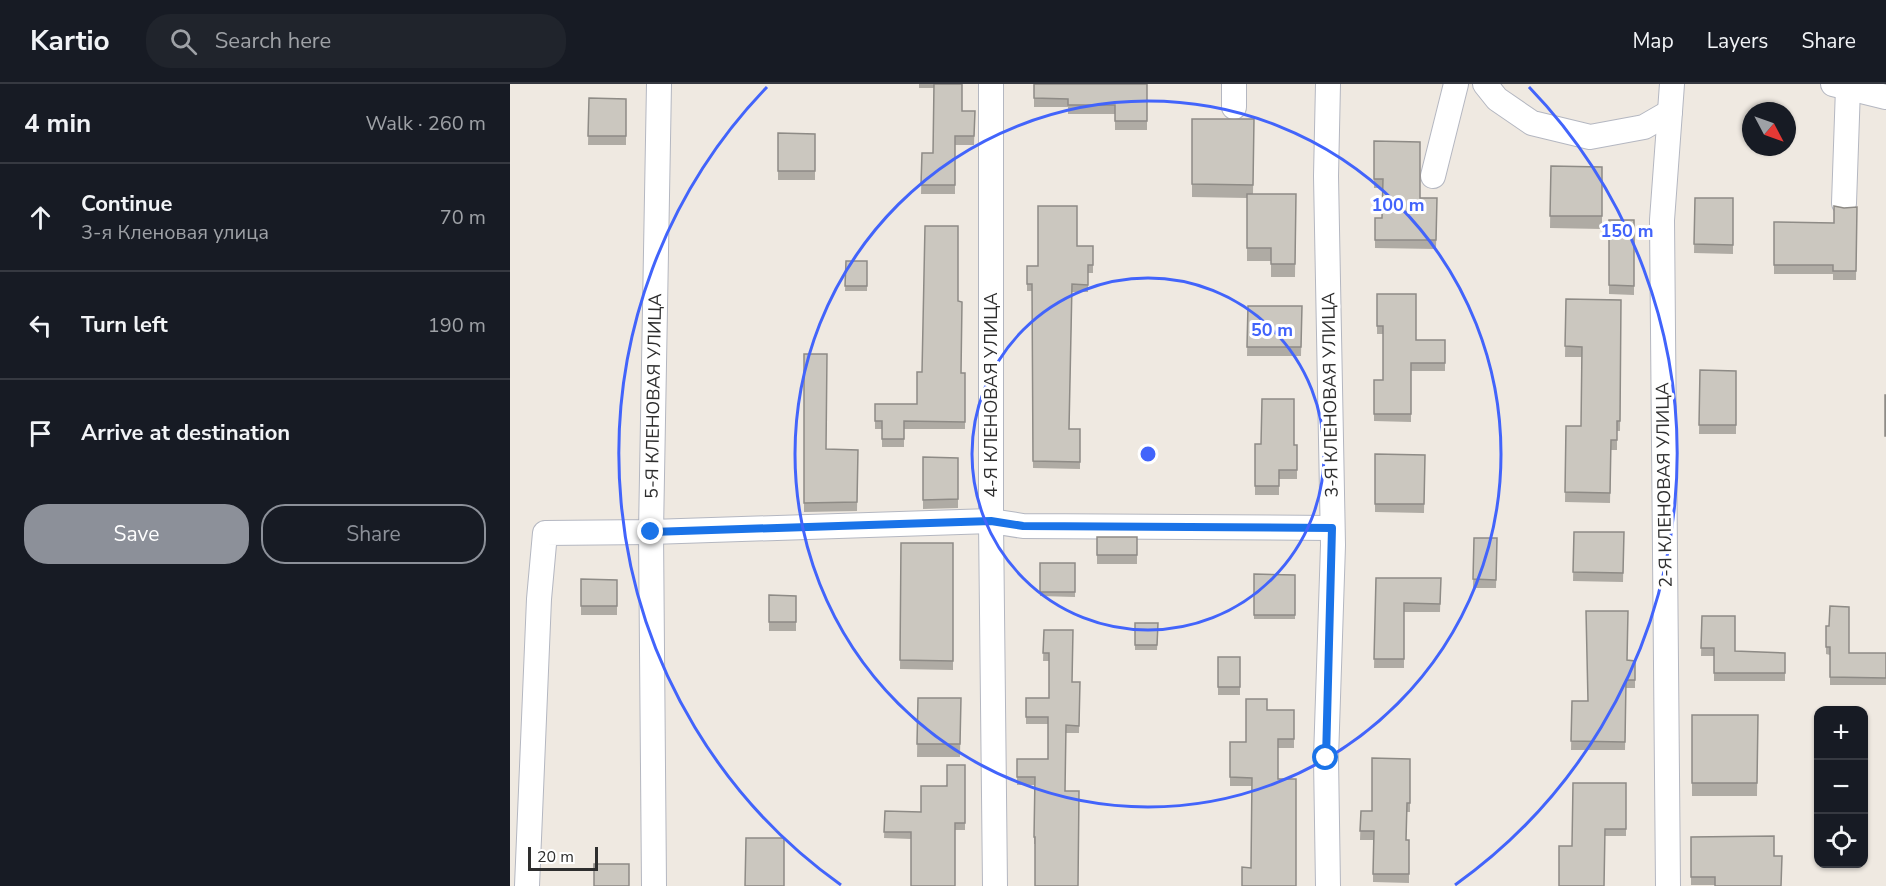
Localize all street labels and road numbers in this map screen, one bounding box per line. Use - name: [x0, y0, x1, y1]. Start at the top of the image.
- street label: 4-Я КЛЕНОВАЯ УЛИЦА: [979, 292, 1003, 498]
- street label: 3-Я КЛЕНОВАЯ УЛИЦА: [1316, 292, 1344, 498]
- street label: 5-Я КЛЕНОВАЯ УЛИЦА: [640, 293, 667, 499]
- street label: 2-Я КЛЕНОВАЯ УЛИЦА: [1650, 382, 1678, 588]

